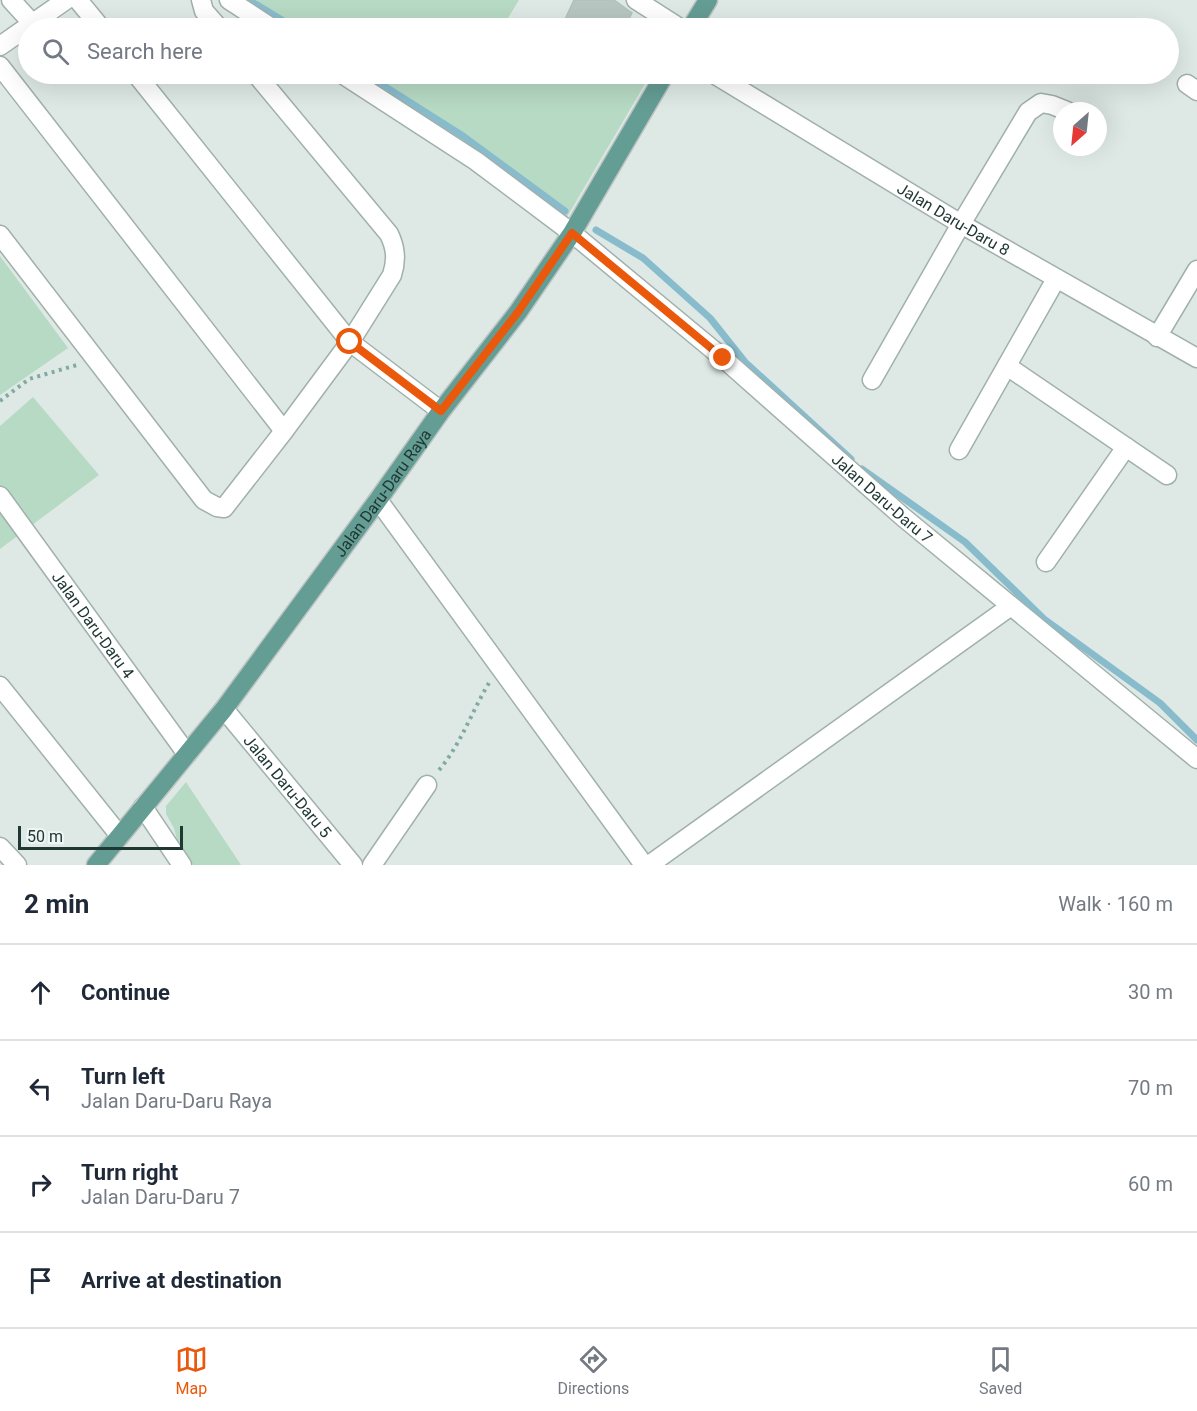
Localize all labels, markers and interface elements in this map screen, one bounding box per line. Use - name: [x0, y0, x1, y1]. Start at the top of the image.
- search box: [18, 18, 1179, 84]
- icon: search: [39, 35, 72, 68]
- text: Search here: [87, 39, 203, 64]
- north arrow: [1053, 102, 1107, 156]
- street label: Jalan Daru-Daru 8: [894, 178, 1013, 259]
- route start: [336, 328, 362, 354]
- route end: [709, 344, 735, 370]
- street label: Jalan Daru-Daru Raya: [330, 425, 435, 560]
- street label: Jalan Daru-Daru 7: [828, 449, 937, 547]
- street label: Jalan Daru-Daru 4: [48, 568, 138, 682]
- street label: Jalan Daru-Daru 5: [240, 731, 336, 841]
- scale bar: [18, 823, 183, 850]
- text: 50 m: [27, 827, 63, 846]
- text: 2 min: [24, 889, 89, 919]
- text: Walk · 160 m: [1058, 892, 1173, 916]
- icon: ahead: [24, 976, 57, 1009]
- text: Continue: [81, 980, 170, 1005]
- text: 30 m: [1128, 980, 1173, 1004]
- text: Turn left: [81, 1064, 165, 1089]
- icon: left: [24, 1072, 57, 1105]
- text: 70 m: [1128, 1076, 1173, 1100]
- text: Jalan Daru-Daru Raya: [81, 1089, 272, 1113]
- text: Turn right: [81, 1160, 178, 1185]
- icon: right: [24, 1168, 57, 1201]
- text: 60 m: [1128, 1172, 1173, 1196]
- text: Jalan Daru-Daru 7: [81, 1185, 240, 1209]
- icon: arrive: [24, 1264, 57, 1297]
- text: Arrive at destination: [81, 1268, 282, 1293]
- tab: Map: [175, 1343, 208, 1398]
- tab: Directions: [557, 1343, 629, 1398]
- tab: Saved: [979, 1343, 1022, 1398]

